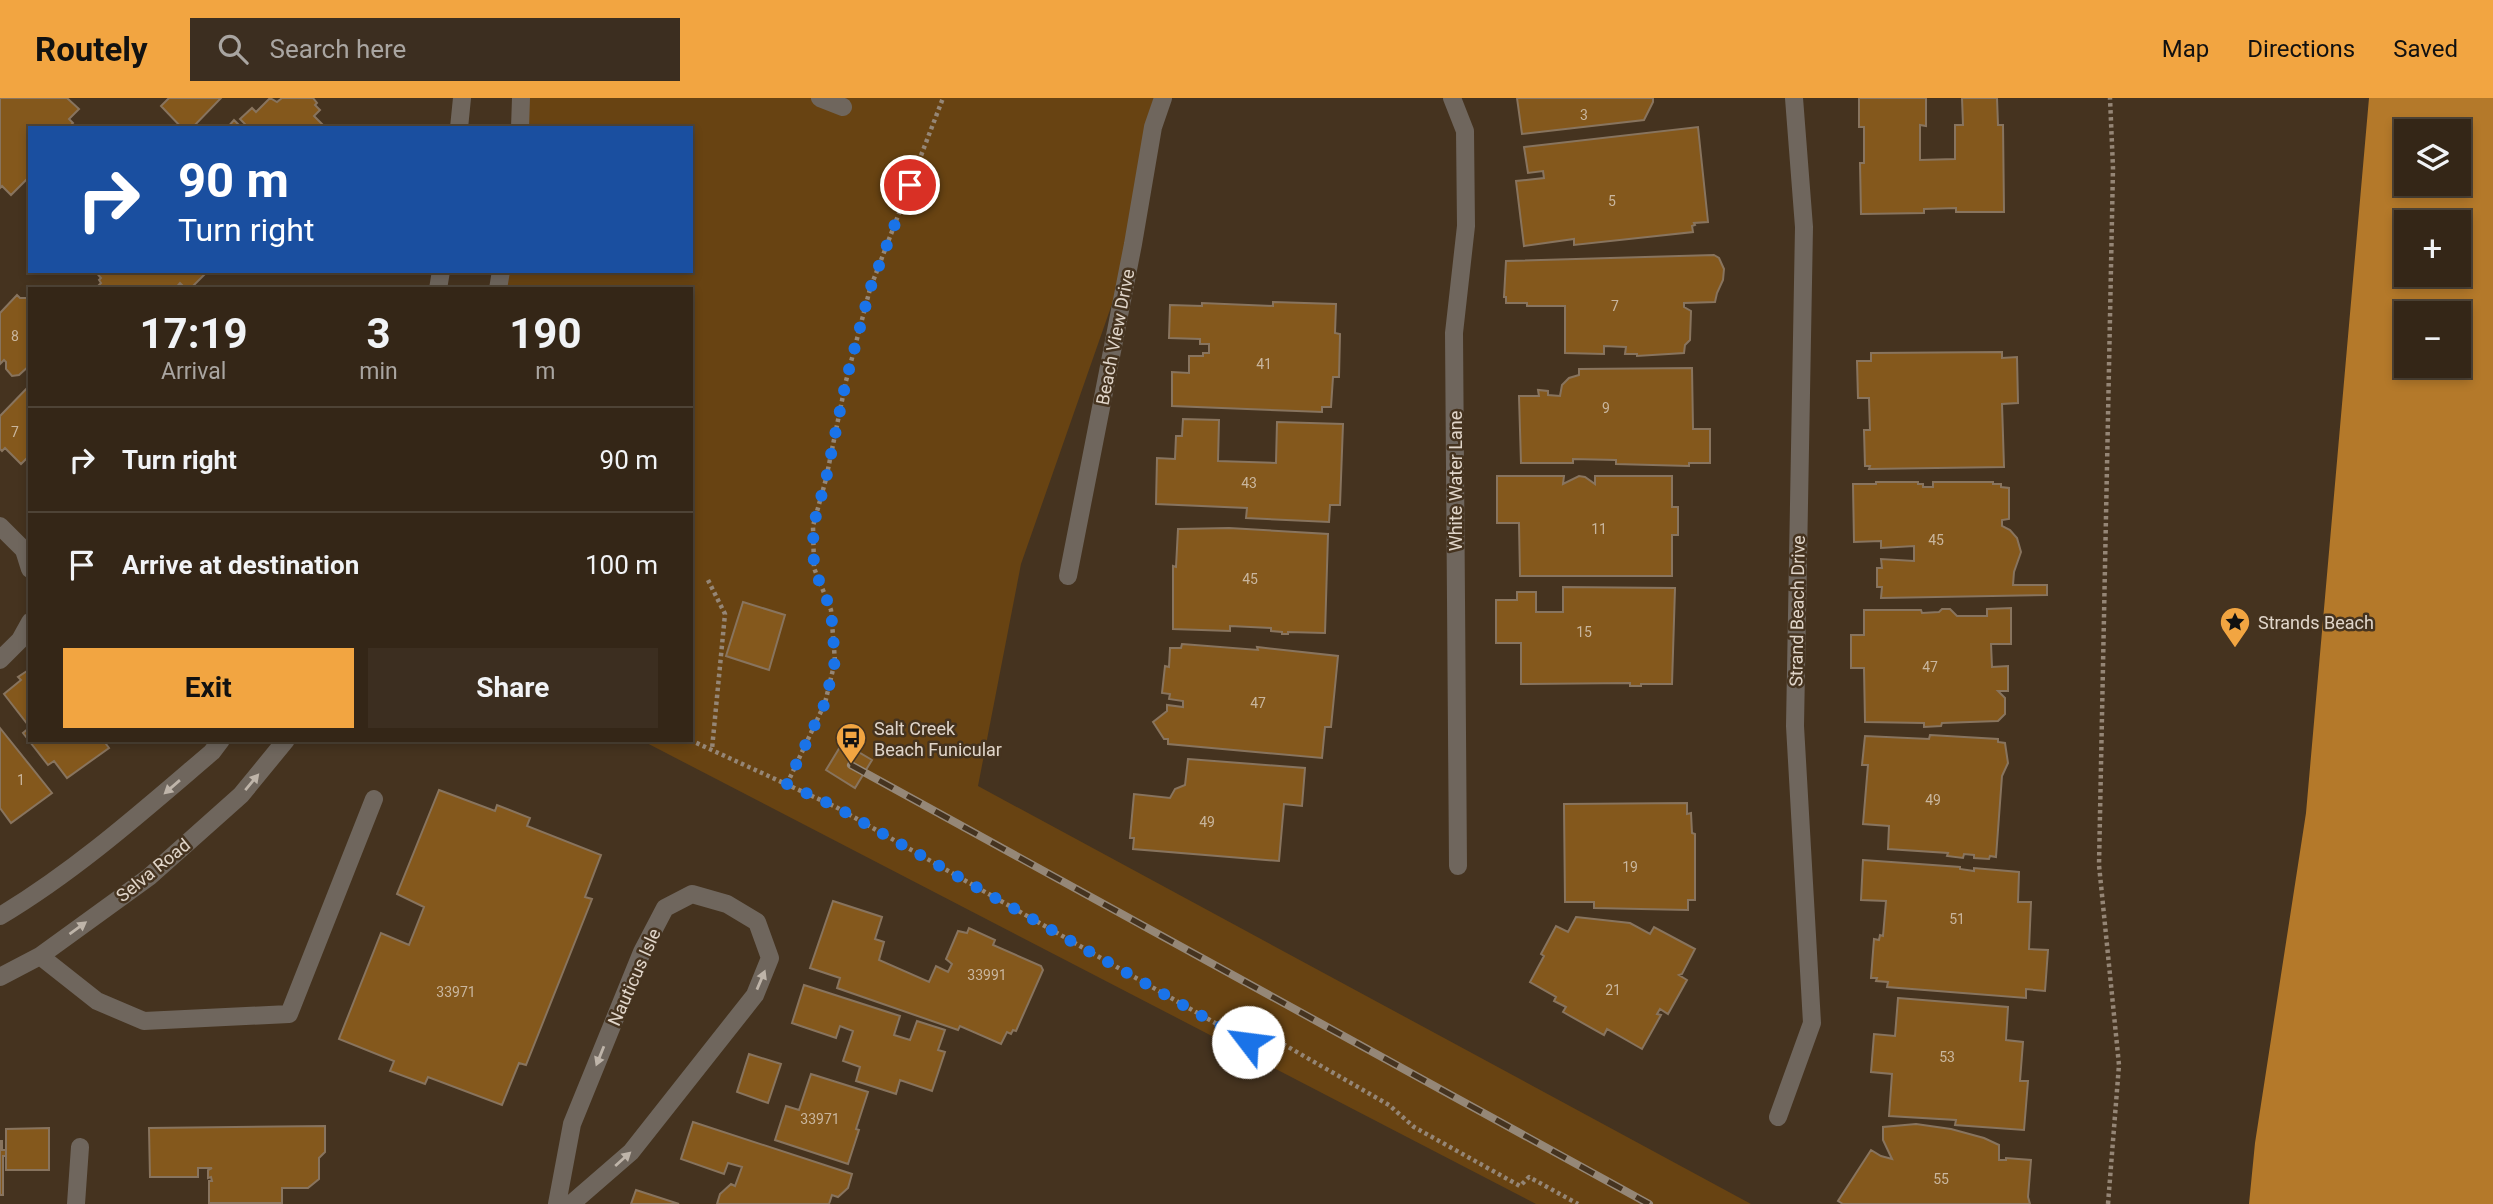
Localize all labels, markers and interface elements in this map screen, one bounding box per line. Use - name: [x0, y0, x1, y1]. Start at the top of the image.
- search box: [190, 18, 680, 81]
- text: Routely: [35, 30, 148, 69]
- icon: search: [214, 30, 252, 68]
- text: Search here: [270, 34, 406, 64]
- text: Map: [2162, 35, 2209, 63]
- text: Directions: [2247, 35, 2355, 63]
- text: Saved: [2393, 35, 2458, 63]
- house number: 3: [1580, 107, 1588, 123]
- map controls: [2394, 119, 2471, 378]
- button: layers: [2394, 119, 2471, 196]
- text: 90 m: [178, 152, 289, 209]
- icon: right: [63, 154, 154, 245]
- pin: [880, 155, 940, 215]
- icon: arrive: [891, 166, 929, 204]
- house number: 5: [1608, 193, 1616, 209]
- button: +: [2394, 210, 2471, 287]
- text: Turn right: [178, 211, 314, 249]
- street label: Beach View Drive: [1092, 267, 1138, 407]
- house number: 7: [1611, 298, 1619, 314]
- button: −: [2394, 301, 2471, 378]
- text: 17:19: [140, 309, 248, 358]
- text: 3: [366, 309, 391, 358]
- text: 190: [509, 309, 582, 358]
- house number: 8: [11, 328, 19, 344]
- house number: 41: [1256, 356, 1272, 372]
- text: Arrival: [161, 358, 226, 385]
- text: min: [359, 358, 398, 385]
- text: m: [535, 358, 555, 385]
- house number: 9: [1602, 400, 1610, 416]
- street label: White Water Lane: [1445, 411, 1466, 551]
- house number: 7: [11, 424, 19, 440]
- icon: right: [63, 441, 101, 479]
- text: Turn right: [122, 445, 237, 475]
- text: 90 m: [600, 445, 658, 475]
- house number: 43: [1241, 475, 1257, 491]
- house number: 11: [1591, 521, 1607, 537]
- house number: 45: [1928, 532, 1944, 548]
- street label: Strand Beach Drive: [1785, 535, 1809, 687]
- icon: arrive: [63, 546, 101, 584]
- text: Arrive at destination: [122, 550, 359, 580]
- text: 100 m: [585, 550, 658, 580]
- house number: 45: [1242, 571, 1258, 587]
- place icon: Strands Beach: [2218, 605, 2252, 649]
- place label: Strands Beach: [2258, 612, 2374, 633]
- house number: 15: [1576, 624, 1592, 640]
- button: Exit: [63, 648, 354, 728]
- button: Share: [368, 648, 658, 728]
- house number: 47: [1922, 659, 1938, 675]
- house number: 47: [1250, 695, 1266, 711]
- place label: Salt Creek Beach Funicular: [874, 718, 1002, 760]
- bus stop icon: Salt Creek Beach Funicular: [834, 721, 868, 765]
- house number: 1: [17, 772, 25, 788]
- one-way arrow: [244, 773, 259, 790]
- one-way arrow: [163, 779, 180, 794]
- house number: 49: [1925, 792, 1941, 808]
- house number: 49: [1199, 814, 1215, 830]
- street label: Selva Road: [112, 834, 194, 906]
- house number: 19: [1622, 859, 1638, 875]
- house number: 51: [1949, 911, 1965, 927]
- one-way arrow: [69, 921, 88, 935]
- street label: Nauticus Isle: [603, 925, 665, 1029]
- house number: 33991: [967, 967, 1007, 983]
- one-way arrow: [756, 969, 767, 990]
- house number: 21: [1605, 982, 1621, 998]
- house number: 33971: [436, 984, 476, 1000]
- position arrow: [1211, 1005, 1285, 1079]
- one-way arrow: [594, 1046, 605, 1067]
- house number: 53: [1939, 1049, 1955, 1065]
- house number: 33971: [800, 1111, 840, 1127]
- one-way arrow: [614, 1152, 631, 1167]
- house number: 55: [1933, 1171, 1949, 1187]

